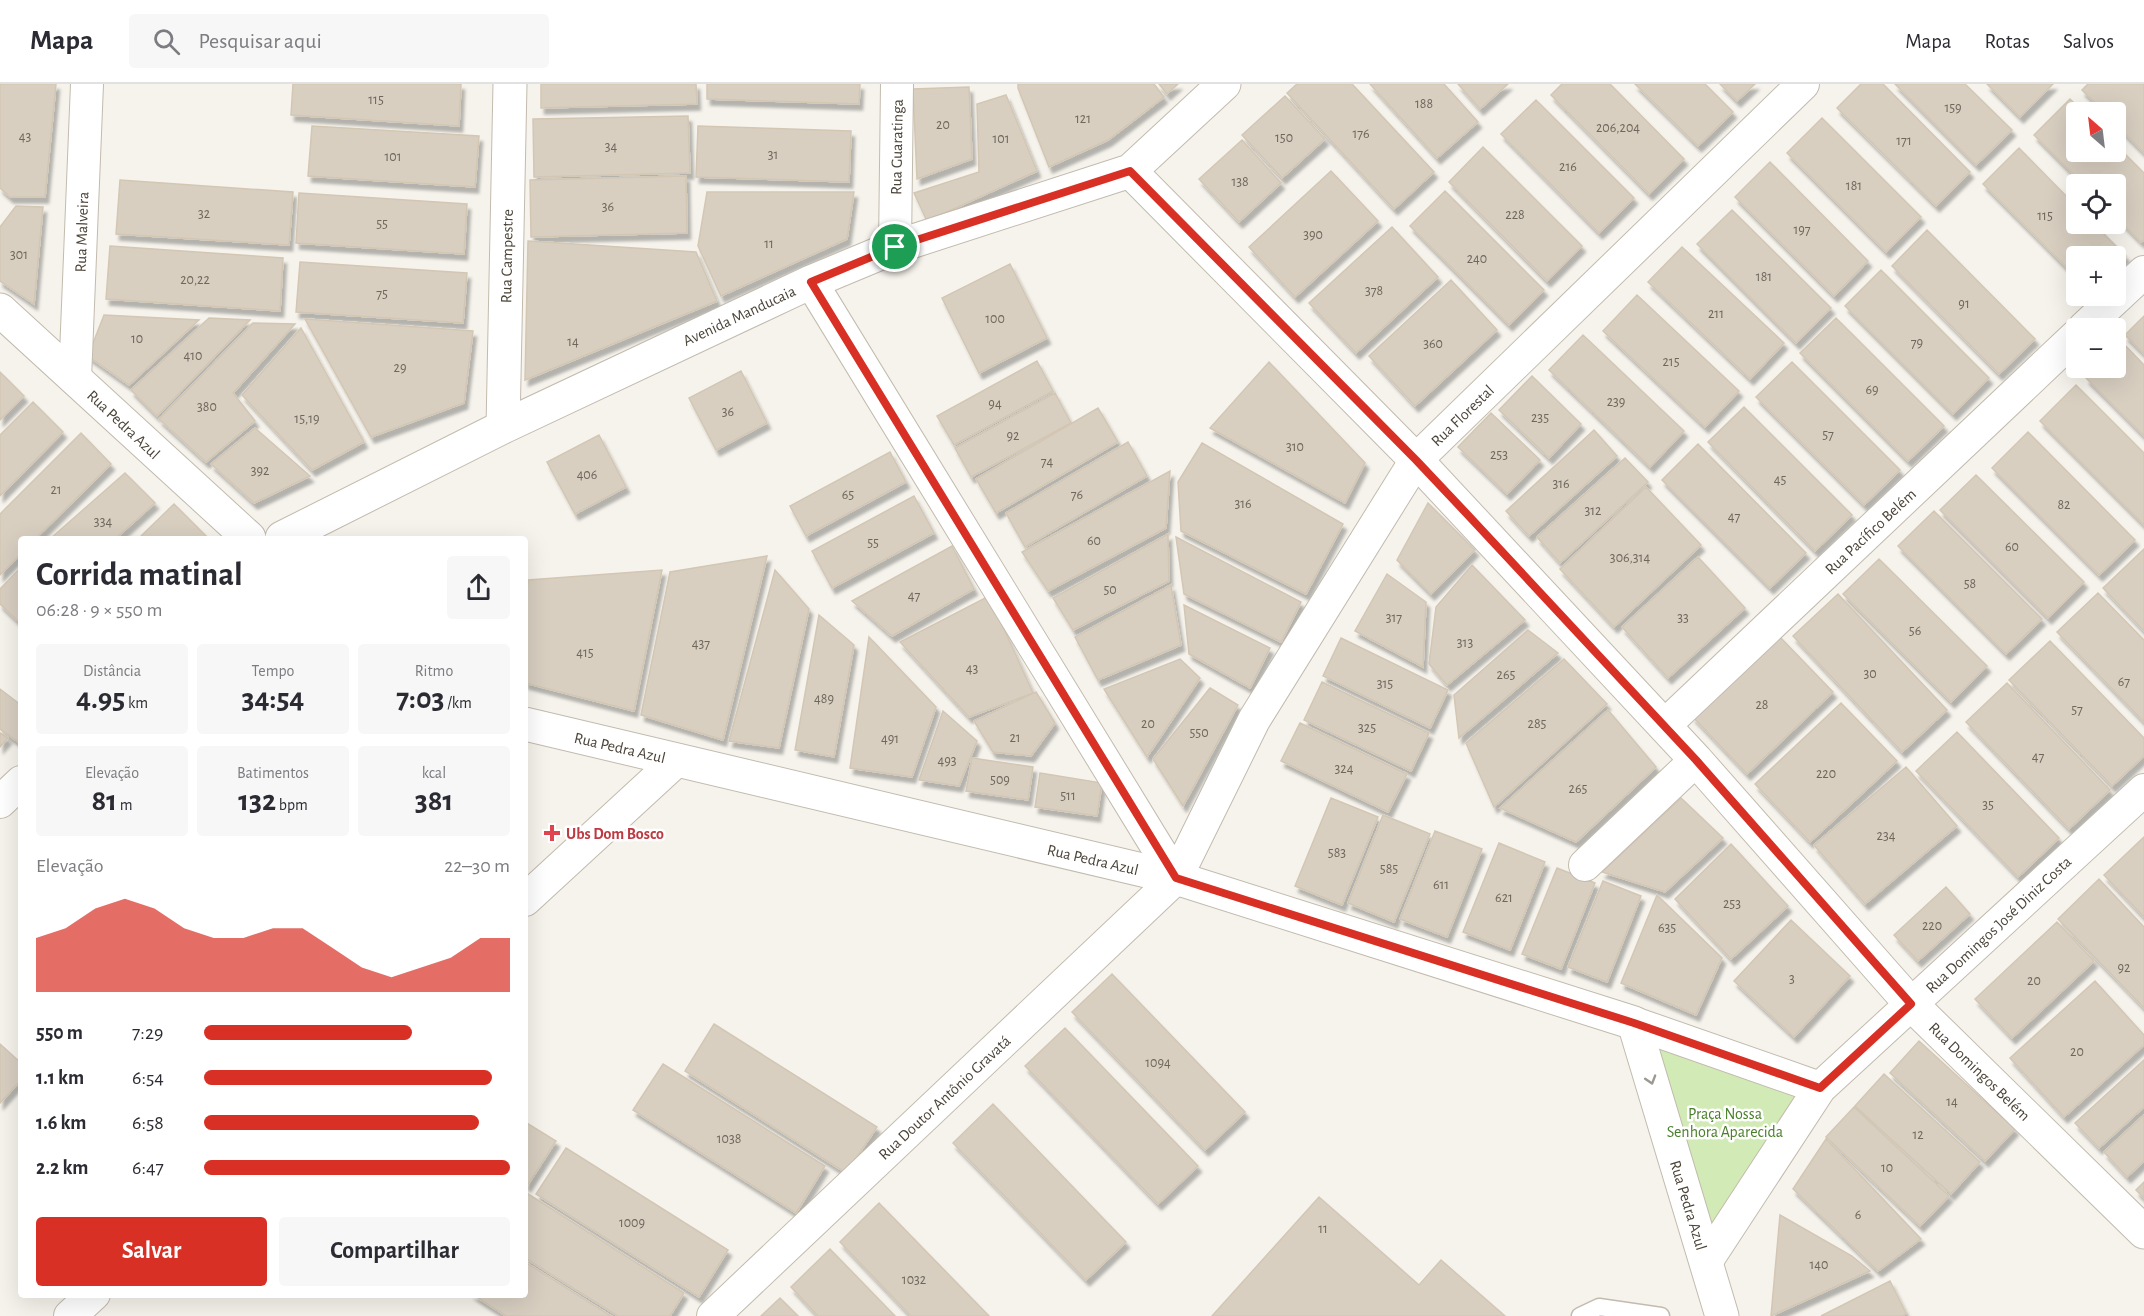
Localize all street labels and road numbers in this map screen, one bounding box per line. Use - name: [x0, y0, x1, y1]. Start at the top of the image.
- street label: Rua Guaratinga: [888, 99, 906, 195]
- street label: Rua Malveira: [73, 191, 91, 273]
- street label: Rua Campestre: [498, 209, 516, 303]
- street label: Avenida Manducaia: [681, 283, 798, 349]
- street label: Rua Florestal: [1428, 382, 1497, 449]
- street label: Rua Pedra Azul: [84, 387, 163, 462]
- street label: Rua Pacífico Belém: [1822, 486, 1919, 578]
- street label: Rua Pedra Azul: [573, 730, 667, 766]
- street label: Rua Pedra Azul: [1046, 842, 1140, 878]
- street label: Rua Domingos José Diniz Costa: [1923, 853, 2074, 996]
- street label: Rua Domingos Belém: [1926, 1019, 2033, 1124]
- street label: Rua Doutor Antônio Gravatá: [876, 1033, 1014, 1163]
- street label: Rua Pedra Azul: [1667, 1158, 1709, 1252]

